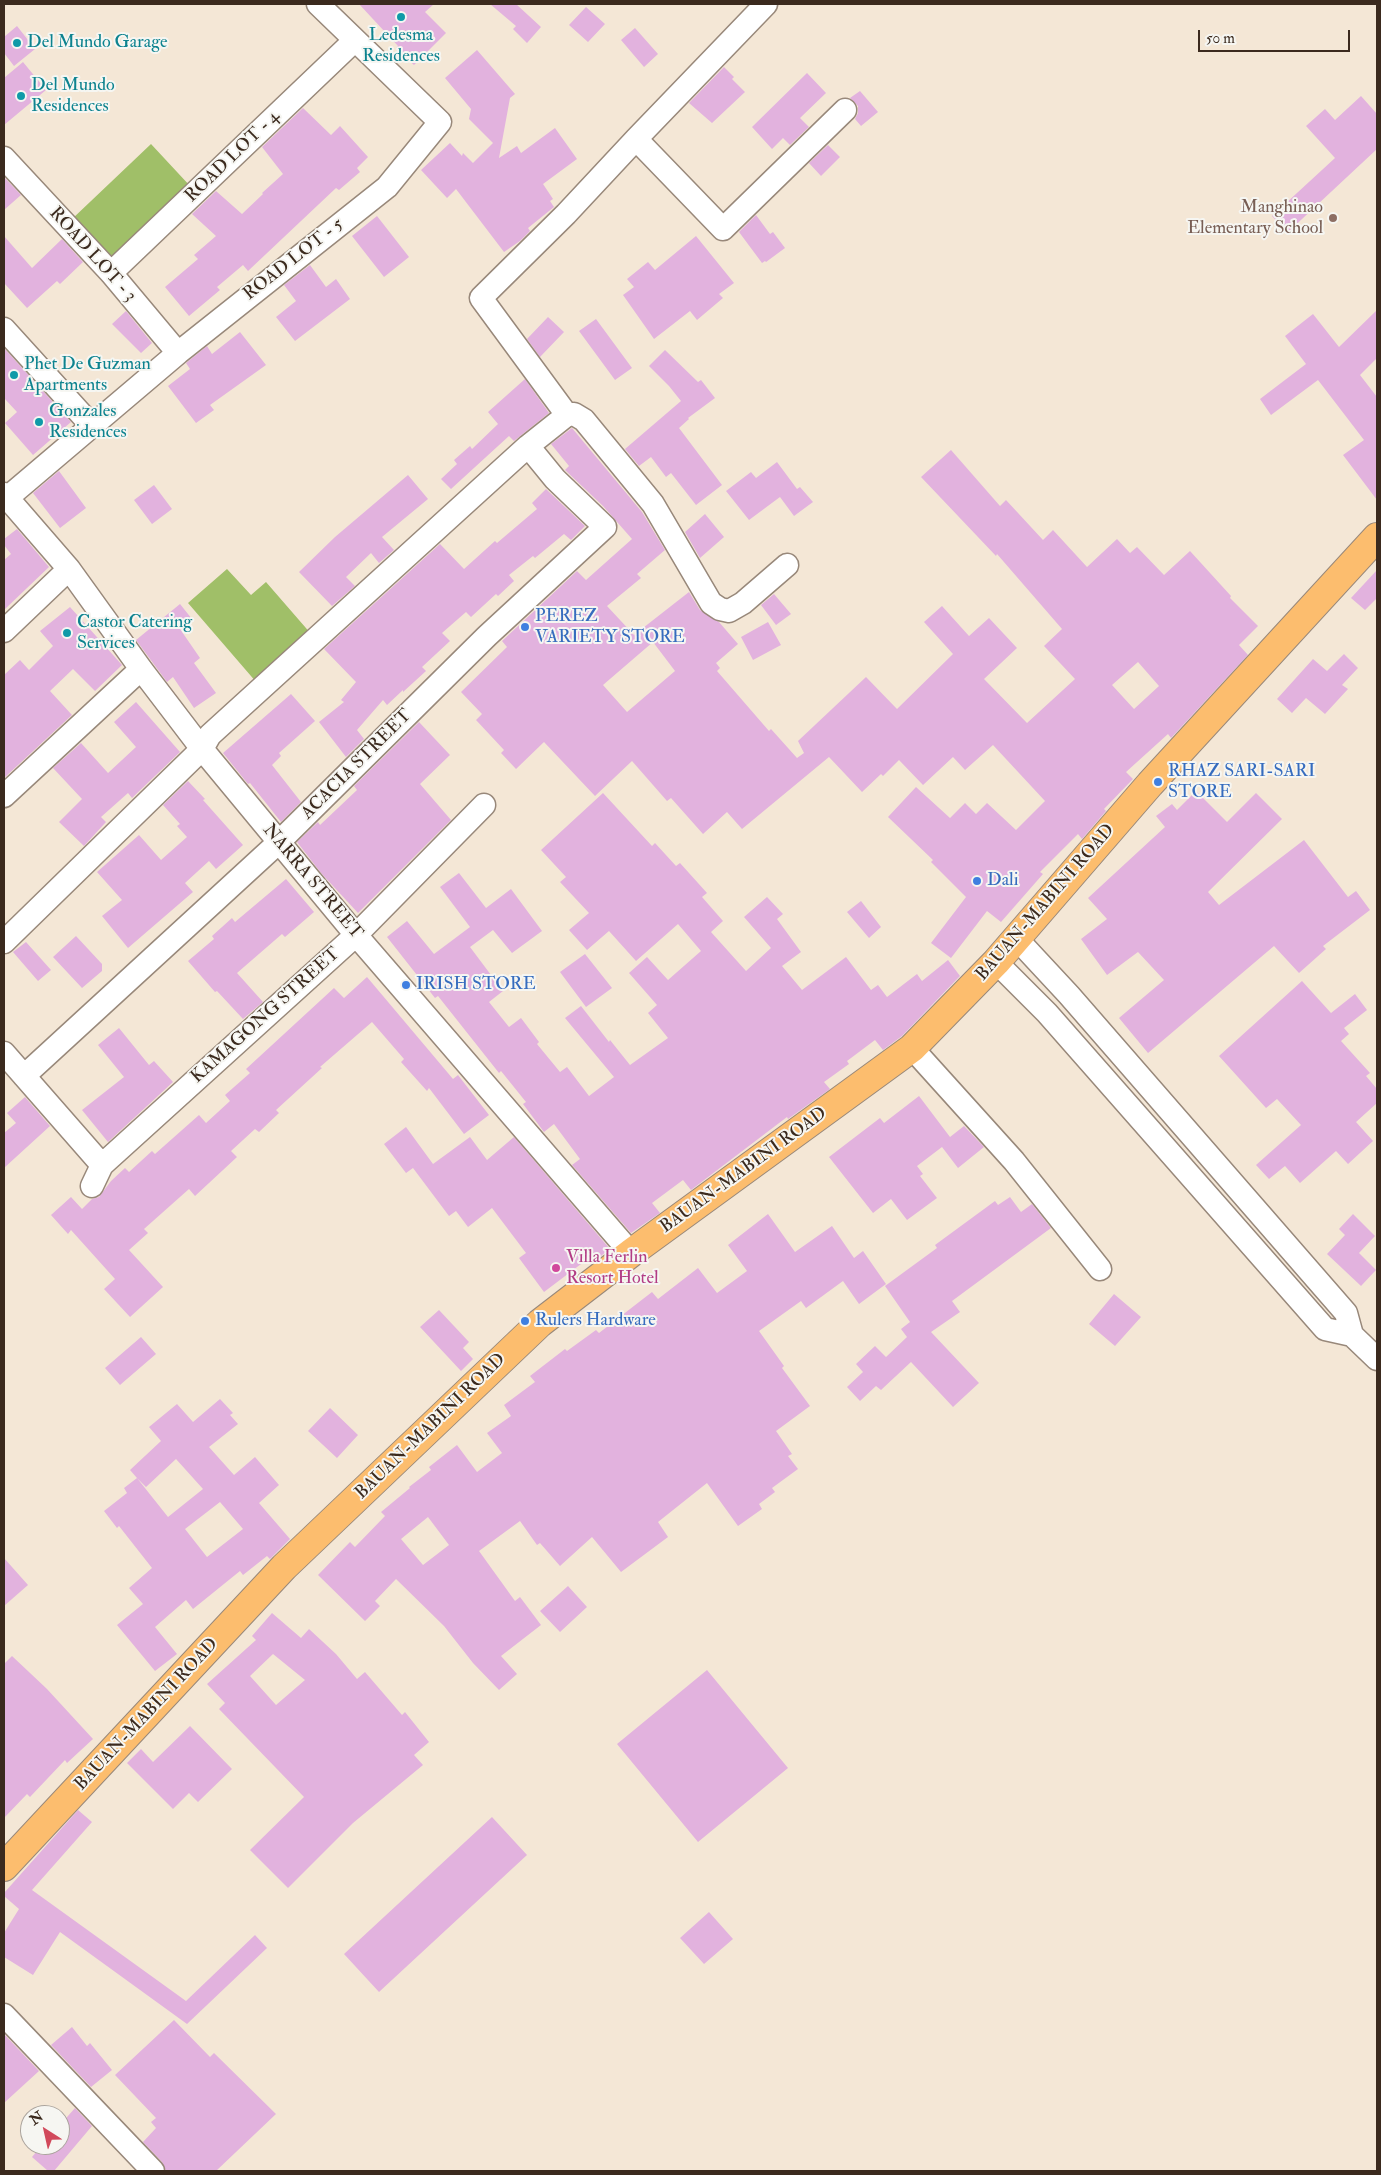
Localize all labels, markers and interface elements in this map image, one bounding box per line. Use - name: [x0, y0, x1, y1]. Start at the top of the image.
- marker: Ledesma Residences: [395, 11, 407, 23]
- scale bar: [1201, 20, 1354, 52]
- place label: Ledesma Residences: [362, 25, 440, 68]
- text: 50 m: [1206, 29, 1235, 48]
- place label: Del Mundo Garage: [27, 32, 168, 54]
- marker: Del Mundo Garage: [11, 37, 23, 49]
- place label: Del Mundo Residences: [31, 75, 115, 118]
- marker: Del Mundo Residences: [15, 90, 27, 102]
- street label: ROAD LOT - 4: [181, 107, 285, 207]
- place label: Manghinao Elementary School: [1187, 197, 1323, 240]
- street label: ROAD LOT - 3: [44, 203, 140, 307]
- marker: Manghinao Elementary School: [1327, 212, 1339, 224]
- street label: ROAD LOT - 5: [240, 214, 348, 306]
- place label: Phet De Guzman Apartments: [24, 354, 151, 396]
- marker: Phet De Guzman Apartments: [8, 369, 20, 381]
- place label: Gonzales Residences: [49, 401, 127, 444]
- marker: Gonzales Residences: [33, 416, 45, 428]
- place label: PEREZ VARIETY STORE: [535, 606, 685, 649]
- place label: Castor Catering Services: [77, 612, 192, 654]
- marker: PEREZ VARIETY STORE: [519, 621, 531, 633]
- marker: Castor Catering Services: [61, 627, 73, 639]
- street label: ACACIA STREET: [297, 705, 417, 825]
- place label: RHAZ SARI-SARI STORE: [1168, 761, 1315, 804]
- marker: RHAZ SARI-SARI STORE: [1152, 776, 1164, 788]
- street label: NARRA STREET: [258, 820, 366, 944]
- street label: BAUAN-MABINI ROAD: [972, 820, 1120, 986]
- place label: Dali: [987, 870, 1018, 892]
- marker: Dali: [971, 875, 983, 887]
- street label: KAMAGONG STREET: [187, 944, 345, 1088]
- place label: IRISH STORE: [416, 974, 536, 996]
- marker: IRISH STORE: [400, 979, 412, 991]
- street label: BAUAN-MABINI ROAD: [656, 1103, 832, 1239]
- place label: Villa Ferlin Resort Hotel: [566, 1247, 659, 1290]
- marker: Villa Ferlin Resort Hotel: [550, 1262, 562, 1274]
- place label: Rulers Hardware: [535, 1310, 656, 1332]
- marker: Rulers Hardware: [519, 1315, 531, 1327]
- street label: BAUAN-MABINI ROAD: [351, 1350, 511, 1504]
- street label: BAUAN-MABINI ROAD: [71, 1634, 223, 1796]
- north arrow: [20, 2105, 70, 2155]
- text: N: [27, 2108, 47, 2129]

